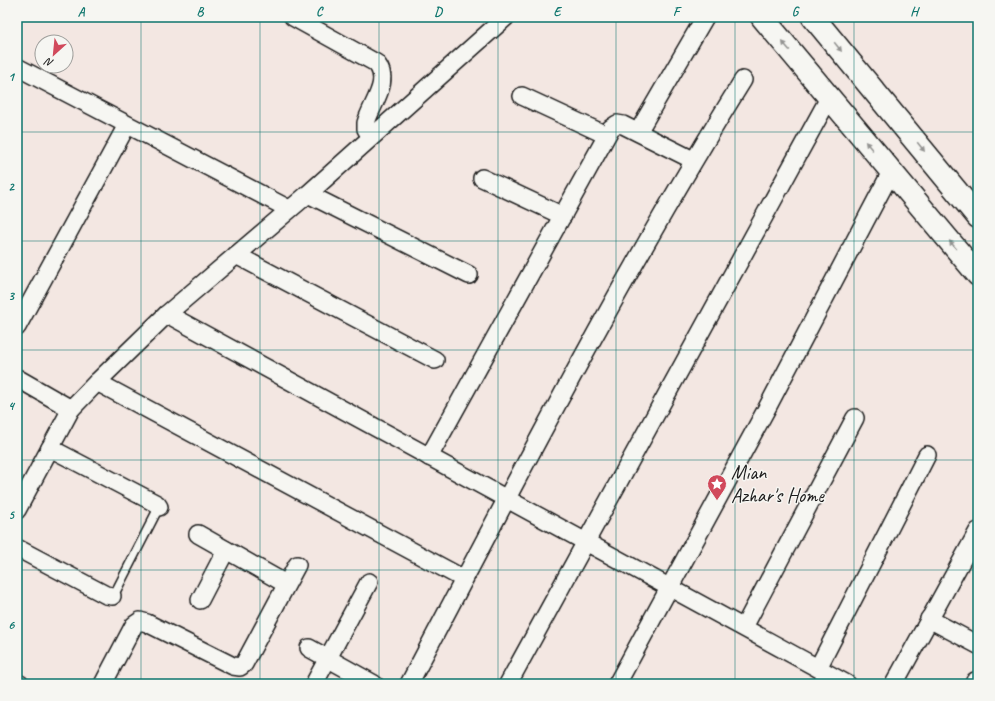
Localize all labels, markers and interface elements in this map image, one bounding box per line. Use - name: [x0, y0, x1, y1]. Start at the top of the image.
- text: A: [78, 4, 86, 20]
- text: B: [197, 4, 205, 20]
- text: C: [316, 4, 324, 20]
- text: D: [434, 4, 443, 20]
- text: E: [554, 4, 563, 20]
- text: F: [673, 4, 682, 20]
- text: G: [792, 4, 800, 20]
- text: H: [910, 4, 920, 20]
- north arrow: [34, 34, 74, 74]
- one-way arrow: [781, 40, 790, 51]
- one-way arrow: [834, 42, 842, 52]
- text: N: [41, 54, 56, 71]
- text: 1: [8, 69, 16, 85]
- one-way arrow: [864, 140, 873, 151]
- one-way arrow: [916, 142, 925, 153]
- text: 2: [8, 179, 15, 195]
- one-way arrow: [948, 240, 957, 250]
- text: 3: [8, 288, 15, 304]
- text: 4: [8, 398, 16, 414]
- place label: Mian Azhar's Home: [731, 460, 825, 508]
- place icon: Mian Azhar's Home: [706, 473, 728, 501]
- text: 5: [8, 507, 15, 523]
- text: 6: [8, 617, 15, 633]

